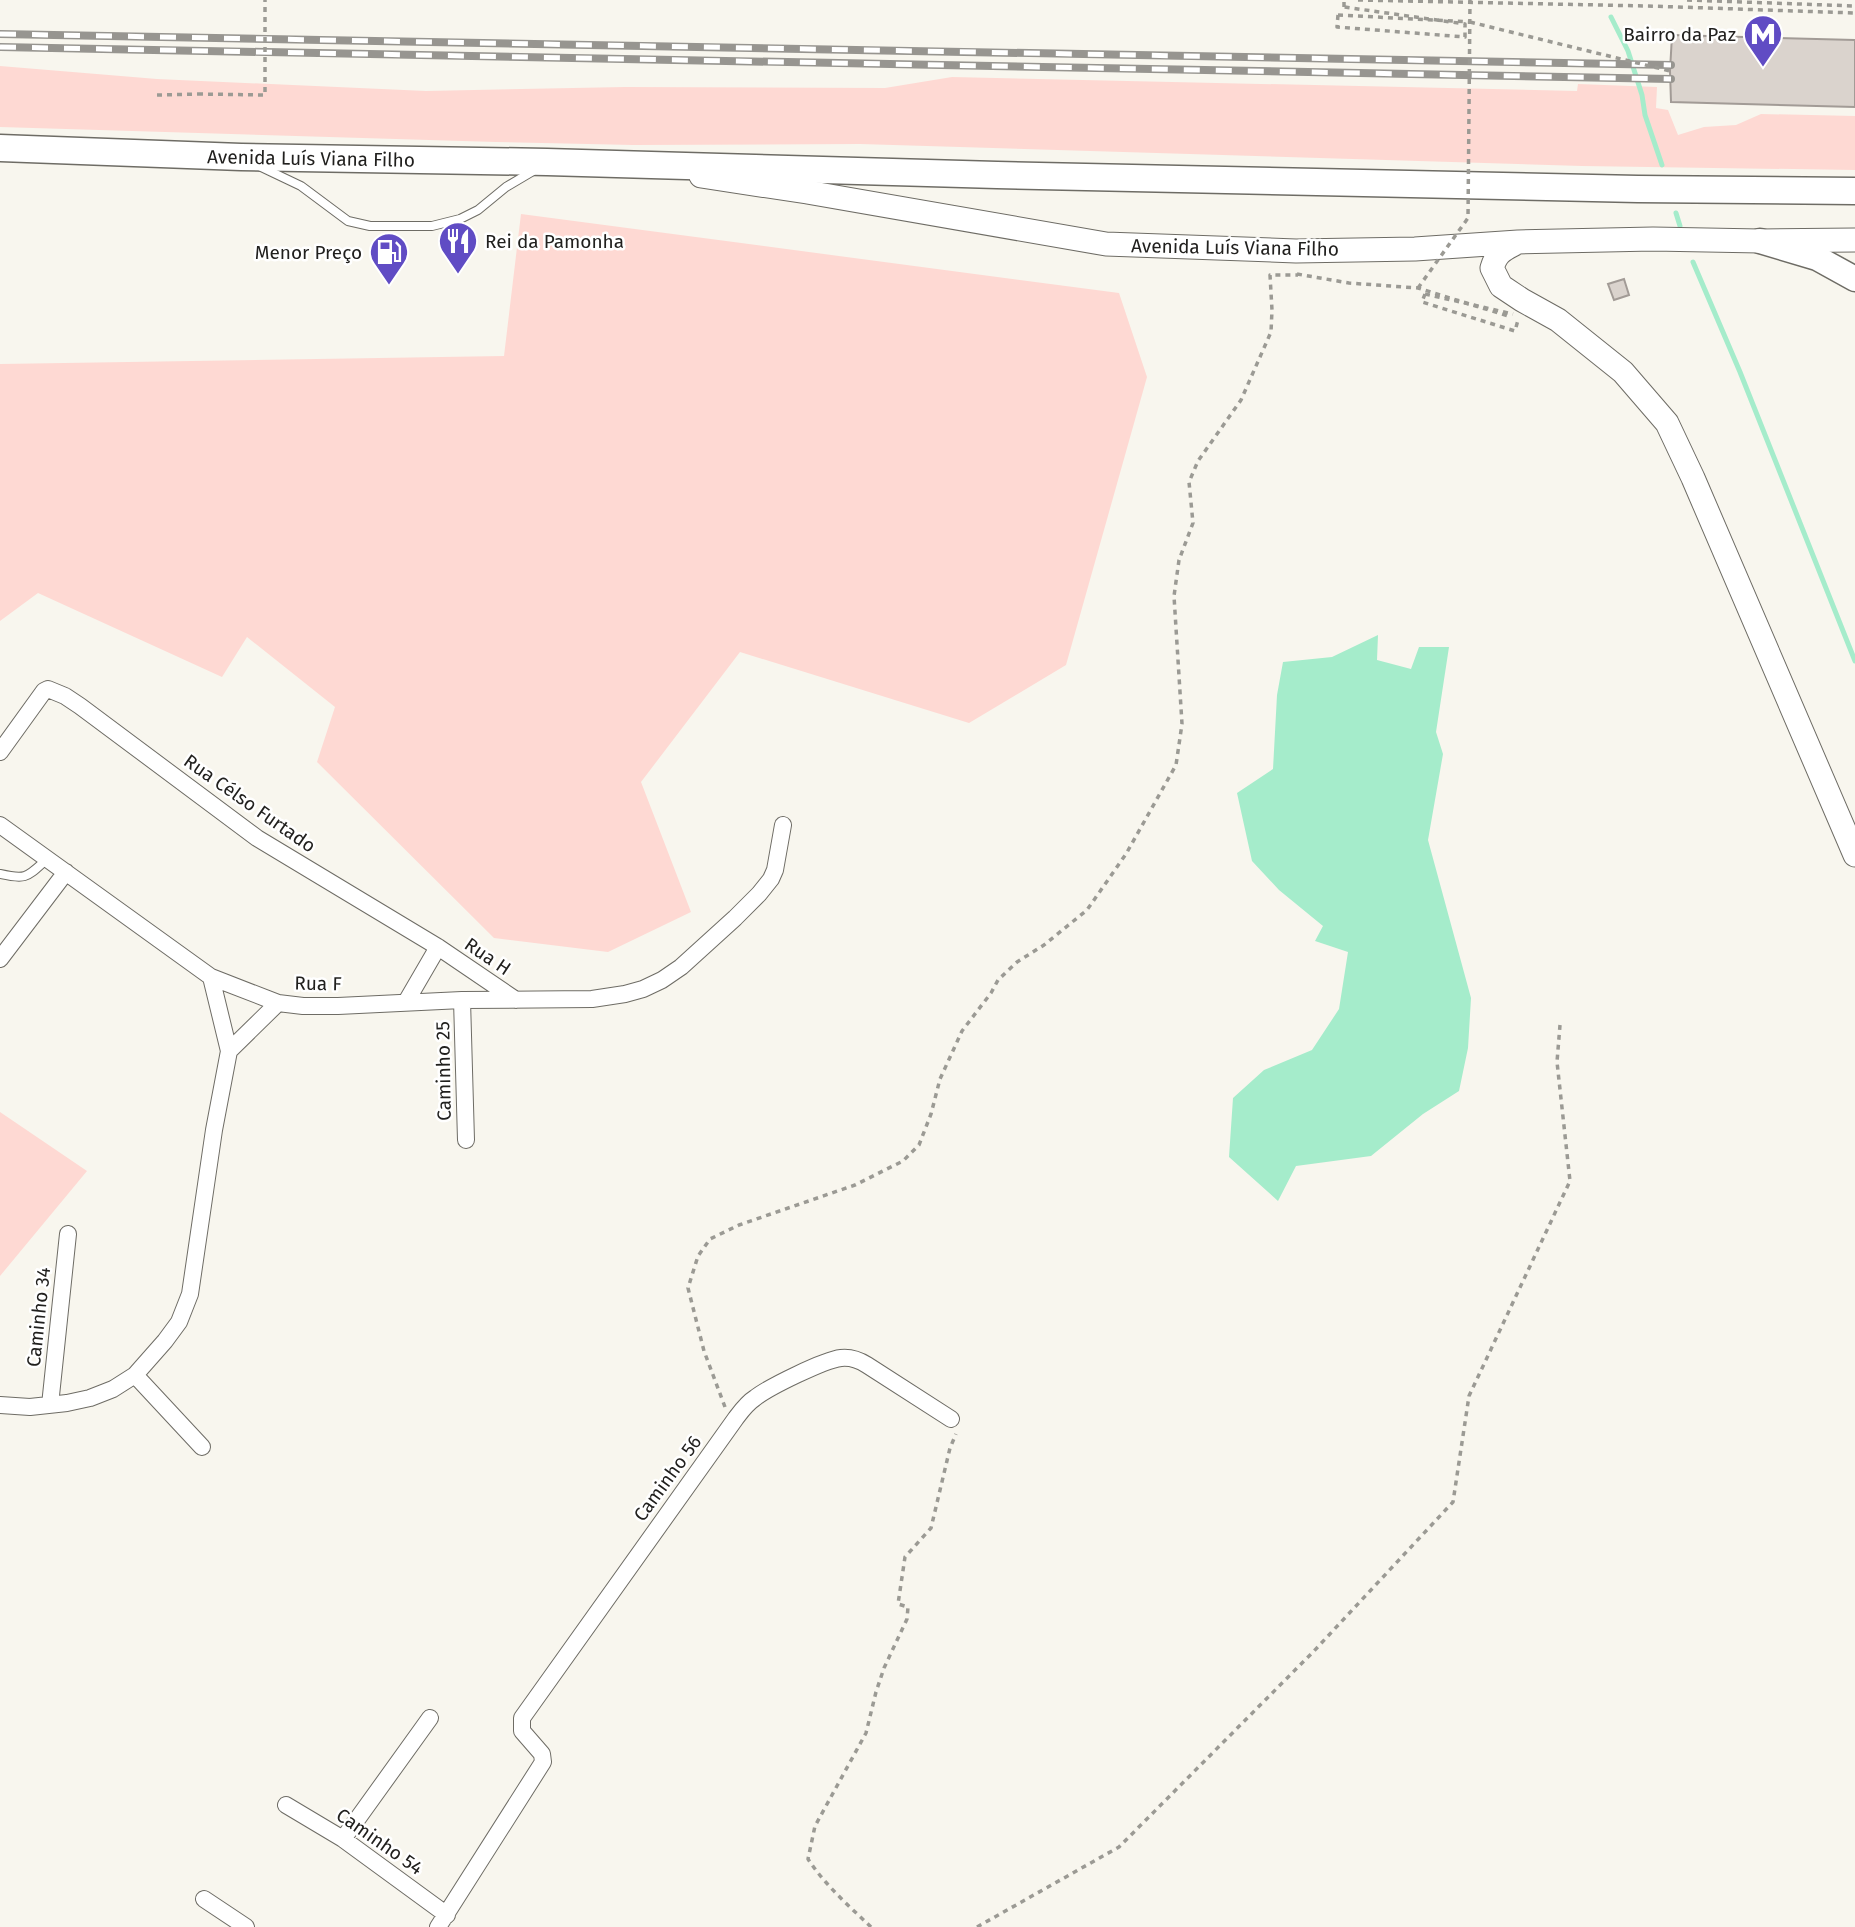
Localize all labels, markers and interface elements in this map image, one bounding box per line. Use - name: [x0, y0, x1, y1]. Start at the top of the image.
- metro station icon: Bairro da Paz: [1742, 13, 1784, 68]
- place label: Bairro da Paz: [1623, 23, 1736, 46]
- street label: Avenida Luís Viana Filho: [207, 145, 415, 172]
- restaurant icon: Rei da Pamonha: [437, 220, 479, 275]
- place label: Rei da Pamonha: [485, 230, 624, 253]
- fuel station icon: Menor Preço: [368, 231, 410, 286]
- street label: Avenida Luís Viana Filho: [1131, 234, 1339, 261]
- place label: Menor Preço: [255, 241, 362, 264]
- street label: Rua Célso Furtado: [179, 749, 320, 857]
- street label: Rua H: [460, 933, 515, 980]
- street label: Rua F: [294, 972, 342, 995]
- street label: Caminho 25: [431, 1021, 456, 1121]
- street label: Caminho 34: [22, 1266, 55, 1368]
- street label: Caminho 56: [629, 1431, 706, 1526]
- street label: Caminho 54: [332, 1803, 427, 1880]

